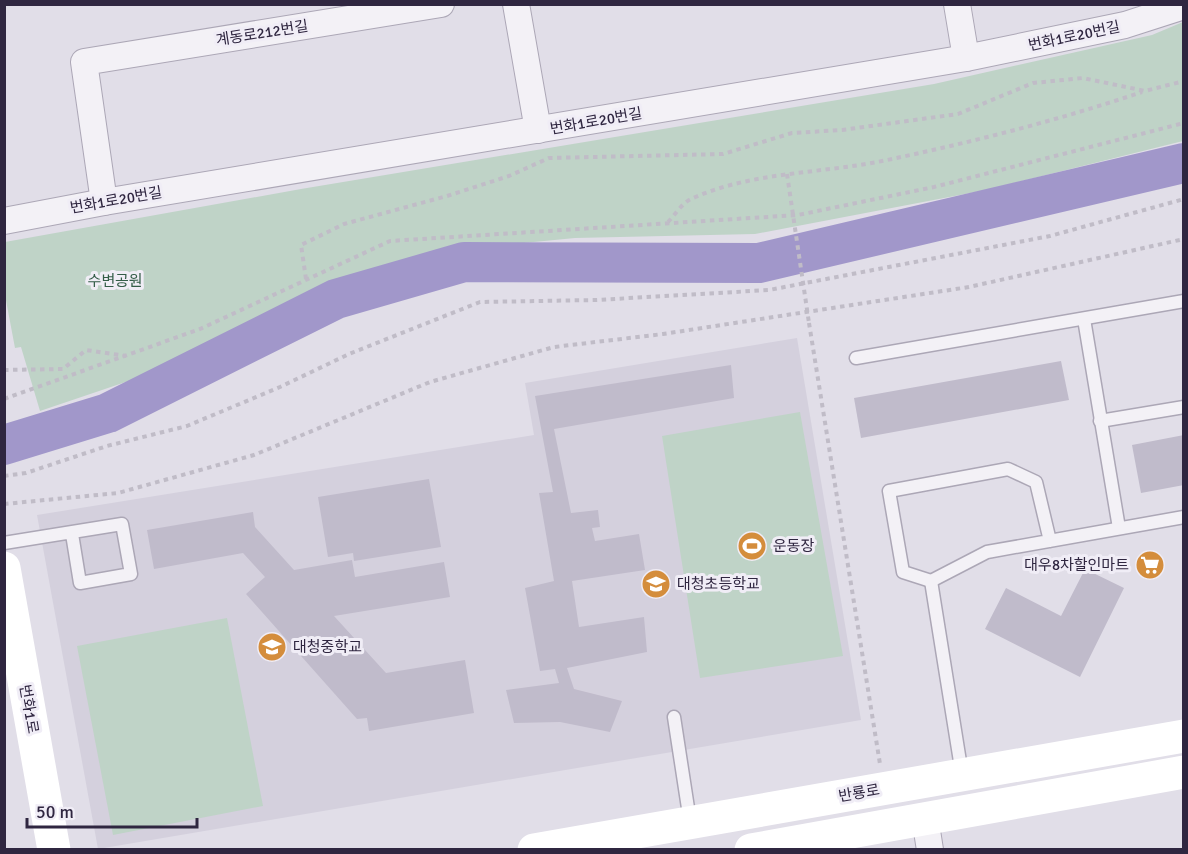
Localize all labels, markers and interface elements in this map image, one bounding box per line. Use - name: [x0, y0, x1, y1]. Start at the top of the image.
- street label: 계동로212번길: [215, 17, 309, 49]
- street label: 번화1로20번길: [1026, 17, 1122, 55]
- street label: 번화1로20번길: [548, 104, 644, 138]
- street label: 번화1로20번길: [68, 183, 164, 217]
- park label: 수변공원: [87, 272, 143, 290]
- sports icon: 운동장: [736, 530, 768, 562]
- place label: 운동장: [773, 537, 815, 555]
- supermarket icon: 대우8차할인마트: [1134, 549, 1166, 581]
- place label: 대우8차할인마트: [1024, 556, 1129, 574]
- school or university icon: 대청초등학교: [640, 568, 672, 600]
- place label: 대청초등학교: [677, 575, 760, 593]
- school or university icon: 대청중학교: [256, 631, 288, 663]
- place label: 대청중학교: [293, 638, 362, 656]
- street label: 번화1로: [16, 683, 42, 735]
- street label: 반룡로: [837, 781, 881, 805]
- scale bar: [27, 791, 196, 829]
- text: 50 m: [36, 801, 74, 823]

